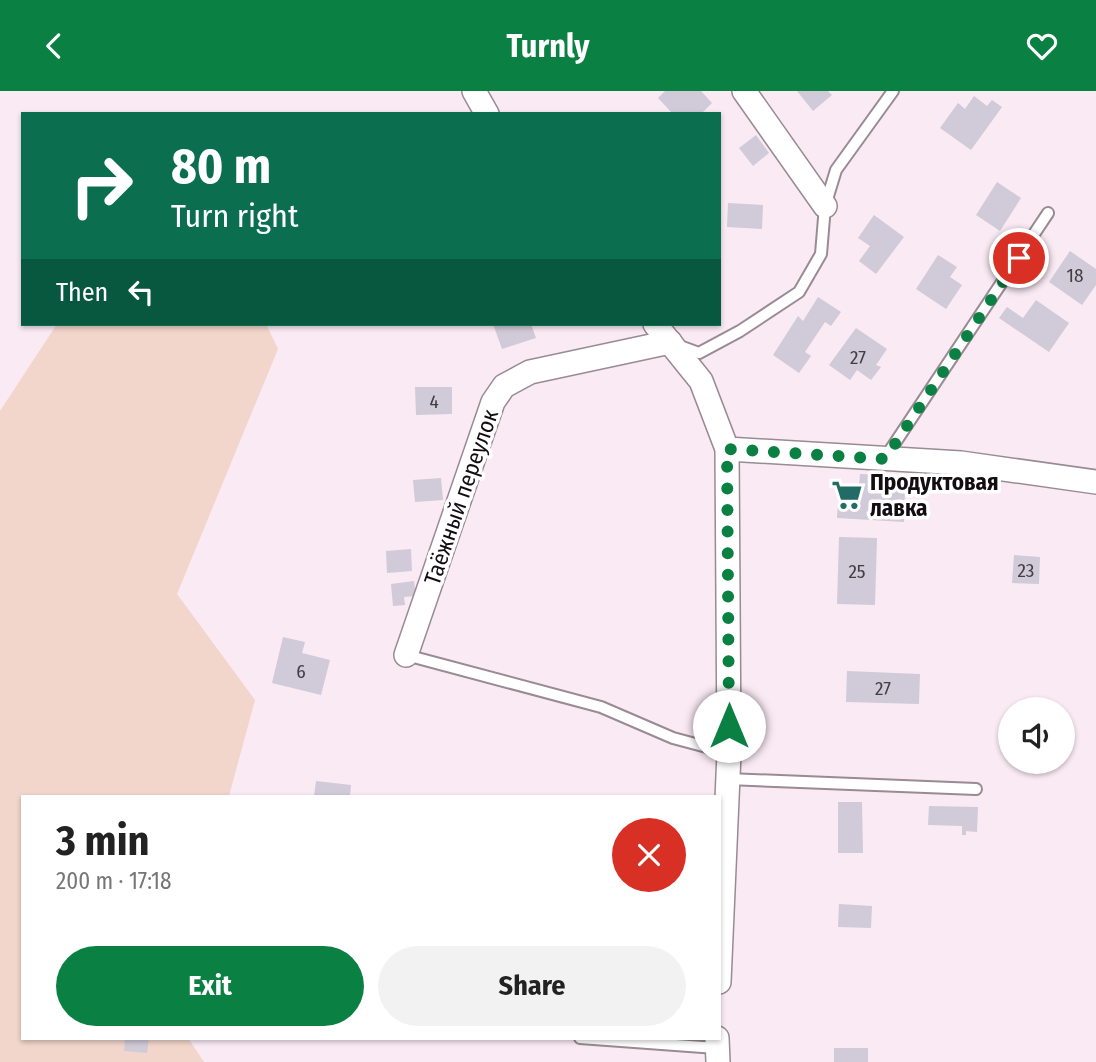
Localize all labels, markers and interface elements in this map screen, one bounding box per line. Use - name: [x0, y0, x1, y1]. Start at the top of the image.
- icon: back: [35, 27, 73, 65]
- text: Turnly: [506, 27, 590, 65]
- icon: heart: [1023, 27, 1061, 65]
- text: 80 m: [171, 137, 271, 196]
- icon: right: [56, 140, 147, 231]
- text: Turn right: [171, 197, 298, 235]
- pin: [989, 228, 1049, 288]
- icon: arrive: [1000, 239, 1038, 277]
- house number: 18: [1067, 264, 1083, 287]
- icon: left: [122, 273, 160, 311]
- text: Then: [56, 277, 108, 308]
- house number: 27: [850, 346, 866, 369]
- house number: 4: [429, 390, 439, 413]
- street label: Таёжный переулок: [418, 405, 504, 588]
- place label: Продуктовая лавка: [870, 468, 999, 522]
- supermarket icon: Продуктовая лавка: [830, 478, 864, 512]
- house number: 23: [1018, 559, 1034, 582]
- house number: 25: [848, 560, 866, 583]
- house number: 6: [296, 660, 306, 683]
- house number: 27: [875, 677, 891, 700]
- position arrow: [692, 689, 766, 763]
- map controls: [998, 697, 1075, 774]
- button: sound: [998, 697, 1075, 774]
- text: 3 min: [56, 816, 150, 866]
- button: close: [612, 818, 686, 892]
- text: 200 m · 17:18: [56, 867, 172, 895]
- button: Exit: [56, 946, 364, 1026]
- button: Share: [378, 946, 686, 1026]

